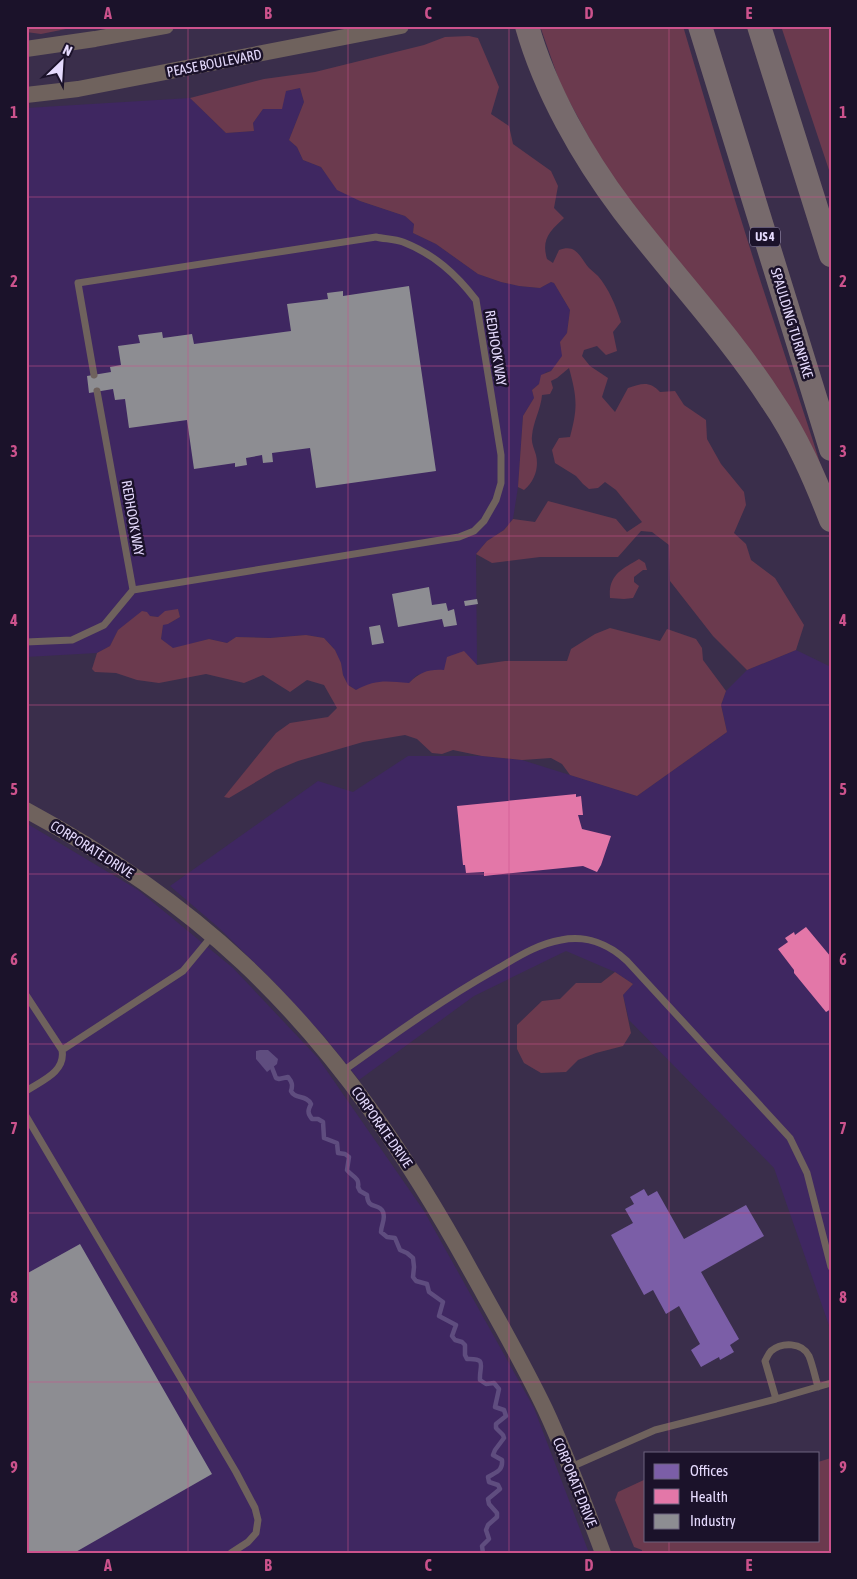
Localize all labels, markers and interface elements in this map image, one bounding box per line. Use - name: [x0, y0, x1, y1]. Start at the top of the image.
- text: A: [103, 4, 112, 22]
- text: B: [264, 4, 272, 22]
- text: C: [424, 4, 432, 22]
- text: D: [585, 4, 594, 22]
- text: E: [746, 4, 753, 22]
- north arrow: [38, 38, 88, 88]
- text: N: [60, 41, 75, 59]
- street label: PEASE BOULEVARD: [165, 46, 263, 80]
- text: 1: [10, 103, 18, 121]
- text: 1: [839, 103, 847, 121]
- road number: US 4: [750, 228, 780, 246]
- street label: SPAULDING TURNPIKE: [768, 266, 816, 380]
- text: 2: [10, 272, 18, 290]
- text: 2: [839, 272, 847, 290]
- street label: REDHOOK WAY: [482, 309, 510, 388]
- text: 3: [10, 442, 18, 460]
- text: 3: [839, 442, 847, 460]
- street label: REDHOOK WAY: [118, 479, 148, 558]
- text: 4: [9, 611, 18, 629]
- text: 4: [838, 611, 847, 629]
- text: 5: [10, 780, 18, 798]
- text: 5: [839, 780, 847, 798]
- street label: CORPORATE DRIVE: [48, 817, 136, 881]
- text: 6: [10, 950, 18, 968]
- text: 6: [839, 950, 847, 968]
- street label: CORPORATE DRIVE: [348, 1084, 416, 1170]
- text: 7: [10, 1119, 18, 1137]
- text: 7: [839, 1119, 847, 1137]
- text: 8: [10, 1288, 18, 1306]
- text: 8: [839, 1288, 847, 1306]
- street label: CORPORATE DRIVE: [550, 1435, 600, 1529]
- legend: [644, 1452, 820, 1542]
- text: 9: [10, 1458, 18, 1476]
- text: 9: [839, 1458, 847, 1476]
- text: Offices: [690, 1462, 728, 1479]
- text: Health: [690, 1488, 728, 1505]
- text: Industry: [690, 1512, 736, 1529]
- text: A: [103, 1556, 112, 1574]
- text: B: [264, 1556, 272, 1574]
- text: C: [424, 1556, 432, 1574]
- text: D: [585, 1556, 594, 1574]
- text: E: [746, 1556, 753, 1574]

